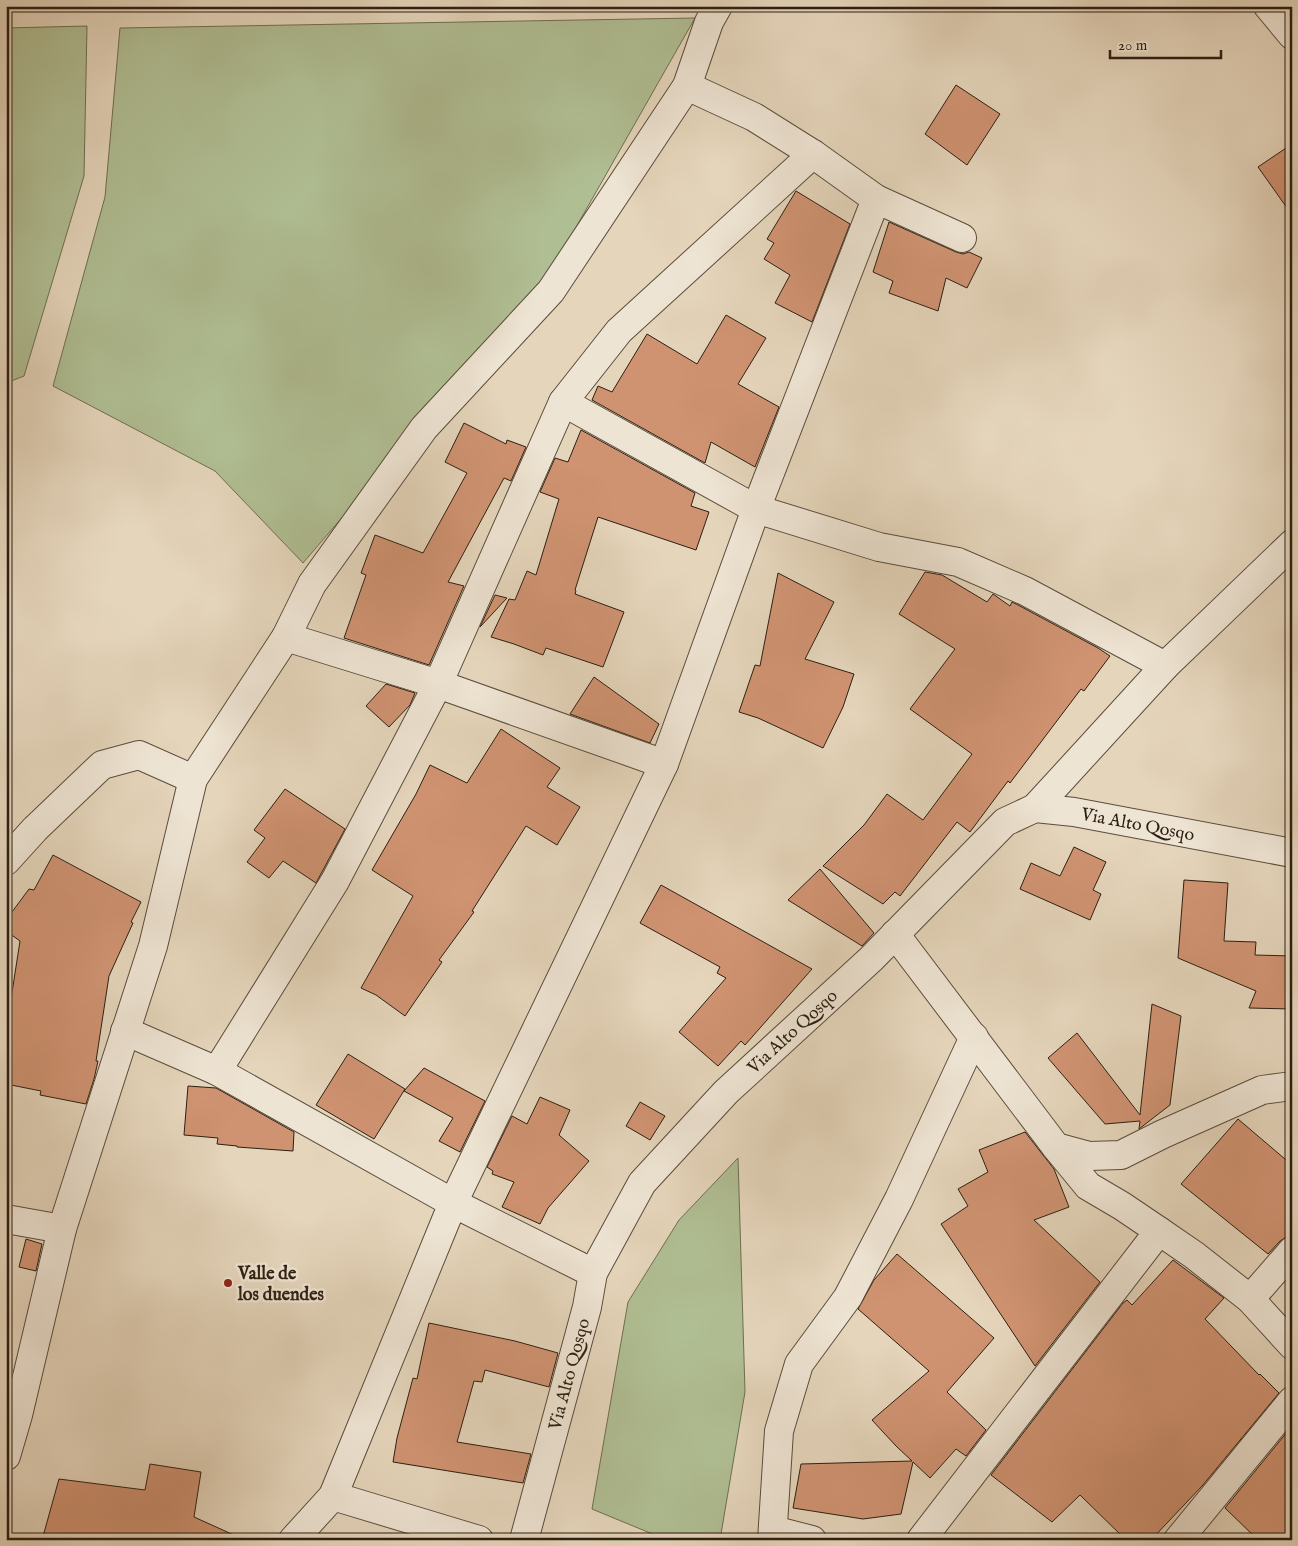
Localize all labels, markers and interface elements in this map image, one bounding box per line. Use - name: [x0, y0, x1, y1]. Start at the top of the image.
- scale bar: [1110, 28, 1222, 60]
- text: 20 m: [1118, 36, 1148, 55]
- street label: Via Alto Qosqo: [1078, 803, 1196, 847]
- street label: Via Alto Qosqo: [742, 985, 843, 1080]
- place label: Valle de los duendes: [237, 1263, 324, 1307]
- marker: Valle de los duendes: [222, 1277, 234, 1289]
- street label: Via Alto Qosqo: [544, 1316, 596, 1434]

